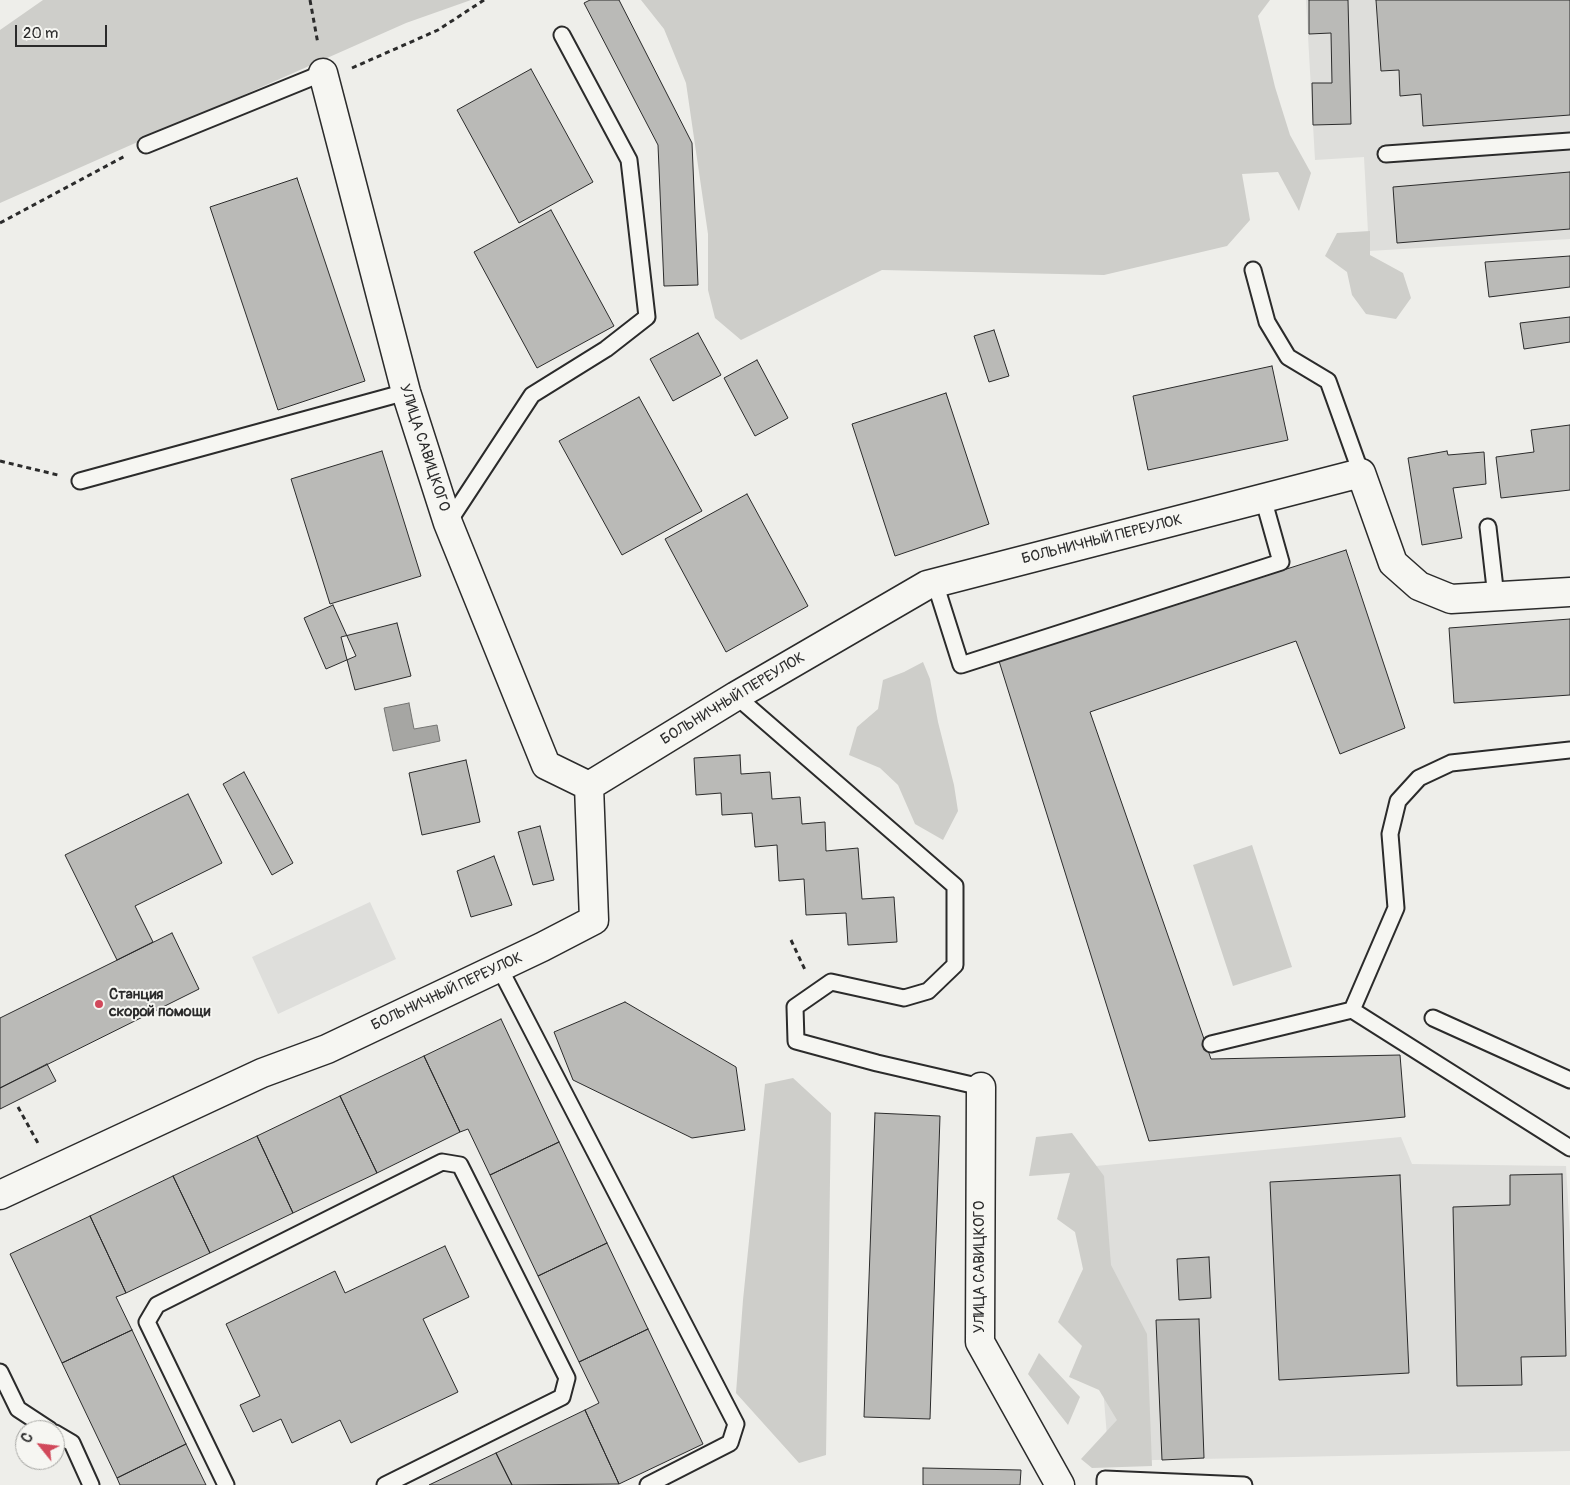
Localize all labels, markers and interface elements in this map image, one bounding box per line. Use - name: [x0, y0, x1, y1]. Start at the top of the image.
- scale bar: [18, 15, 110, 47]
- text: 20 m: [23, 24, 58, 43]
- street label: УЛИЦА САВИЦКОГО: [395, 382, 453, 514]
- street label: БОЛЬНИЧНЫЙ ПЕРЕУЛОК: [1020, 511, 1184, 569]
- street label: БОЛЬНИЧНЫЙ ПЕРЕУЛОК: [658, 649, 808, 749]
- street label: БОЛЬНИЧНЫЙ ПЕРЕУЛОК: [369, 949, 525, 1035]
- place label: Станция скорой помощи: [109, 986, 210, 1021]
- marker: Станция скорой помощи: [93, 998, 105, 1010]
- street label: УЛИЦА САВИЦКОГО: [971, 1201, 989, 1333]
- north arrow: [15, 1420, 65, 1470]
- text: С: [18, 1430, 37, 1446]

